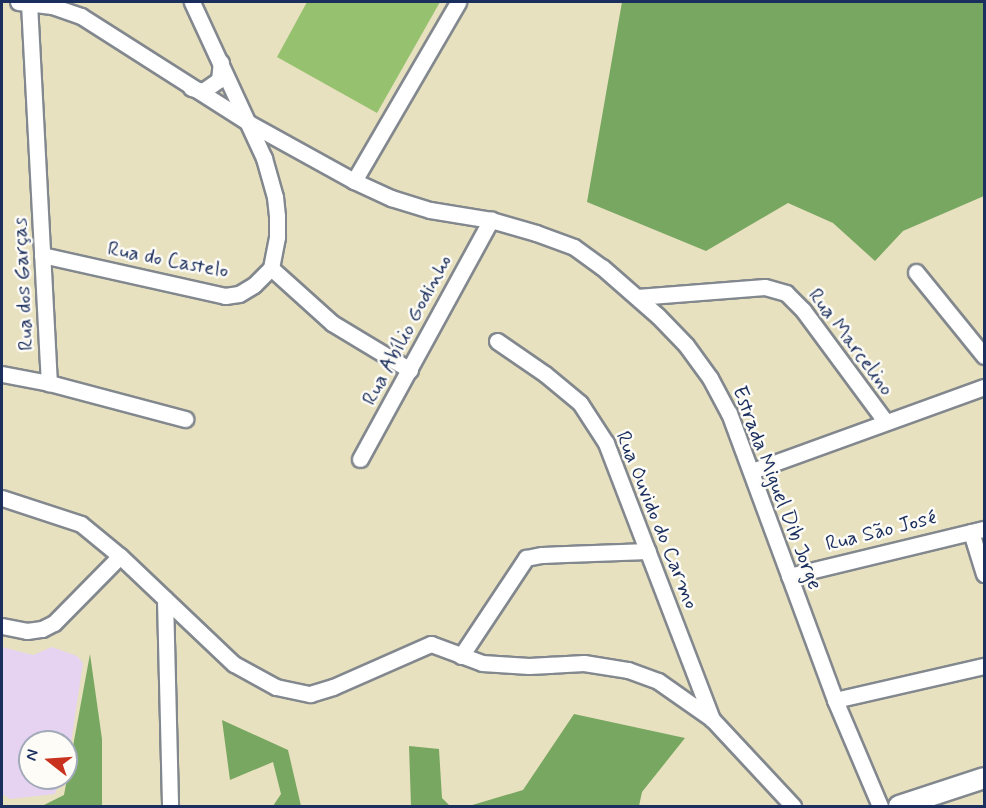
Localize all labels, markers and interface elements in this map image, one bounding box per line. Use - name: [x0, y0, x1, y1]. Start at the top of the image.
- street label: Rua dos Garças: [7, 217, 39, 351]
- street label: Rua do Castelo: [104, 236, 232, 284]
- street label: Rua Abílio Godinho: [357, 250, 457, 410]
- street label: Rua Marcelino: [803, 284, 899, 400]
- street label: Estrada Miguel Dib Jorge: [726, 381, 828, 595]
- street label: Rua Ouvido do Carmo: [610, 428, 704, 612]
- street label: Rua São José: [823, 505, 939, 557]
- north arrow: [18, 730, 78, 790]
- text: N: [21, 747, 44, 763]

